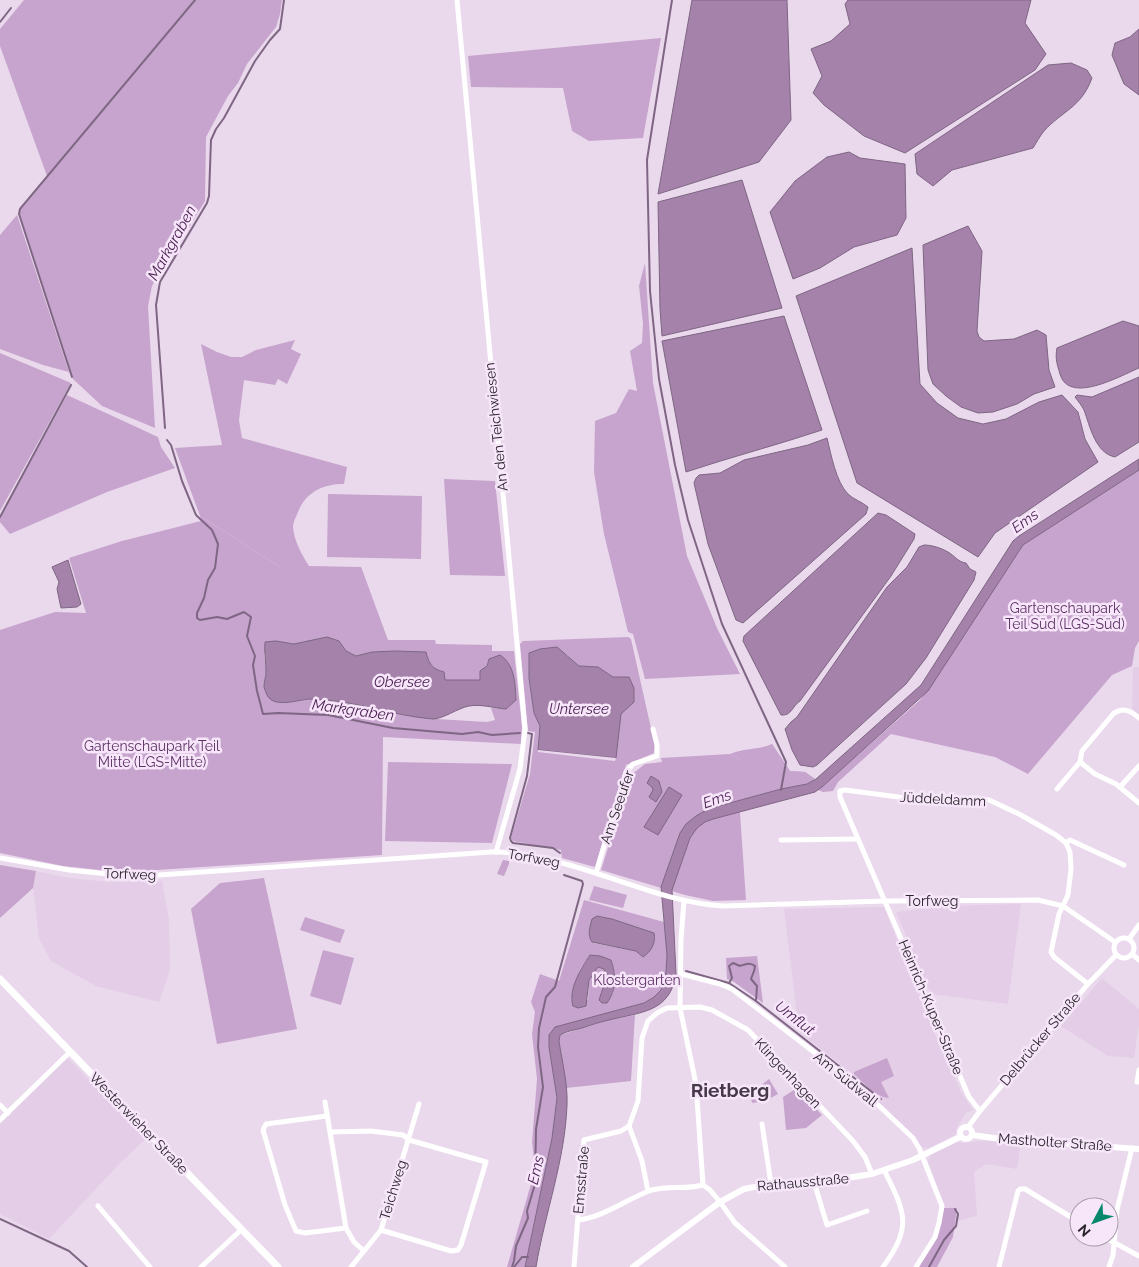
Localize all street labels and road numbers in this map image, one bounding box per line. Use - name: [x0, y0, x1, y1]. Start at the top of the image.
- street label: An den Teichwiesen: [481, 362, 511, 492]
- street label: Am Seeufer: [597, 768, 637, 846]
- street label: Jüddeldamm: [899, 789, 987, 809]
- street label: Torfweg: [507, 846, 561, 870]
- street label: Torfweg: [103, 865, 157, 883]
- street label: Torfweg: [906, 893, 958, 909]
- street label: Heinrich-Kuper-Straße: [895, 937, 967, 1077]
- street label: Delbrücker Straße: [996, 989, 1084, 1089]
- street label: Klingenhagen: [751, 1035, 825, 1111]
- street label: Am Südwall: [811, 1048, 881, 1110]
- street label: Westerwieher Straße: [86, 1069, 192, 1177]
- street label: Mastholter Straße: [998, 1130, 1112, 1154]
- street label: Emsstraße: [570, 1145, 592, 1215]
- street label: Teichweg: [376, 1158, 410, 1222]
- street label: Rathausstraße: [756, 1170, 850, 1194]

